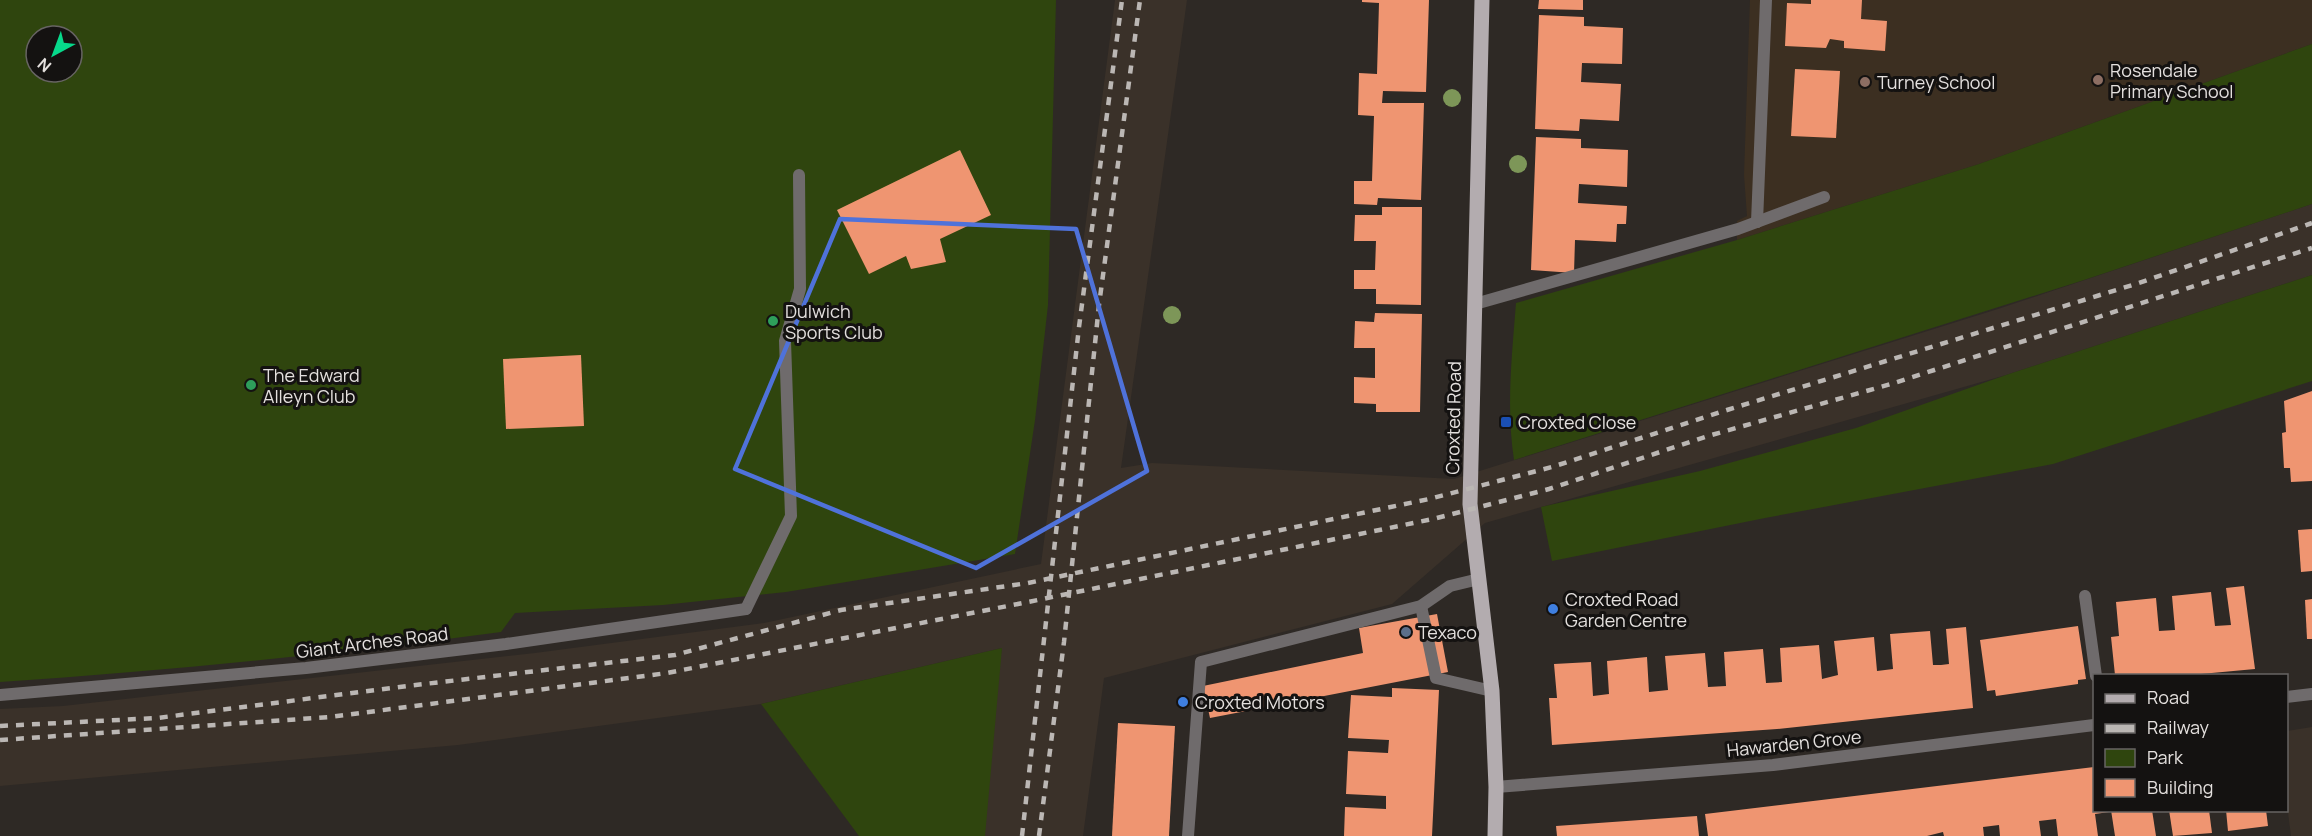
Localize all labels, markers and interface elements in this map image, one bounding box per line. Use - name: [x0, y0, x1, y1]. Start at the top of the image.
- north arrow: [24, 24, 84, 84]
- text: N: [33, 53, 56, 77]
- place label: Rosendale Primary School: [2110, 58, 2234, 103]
- place label: Turney School: [1877, 70, 1995, 94]
- marker: Rosendale Primary School: [2091, 73, 2105, 87]
- marker: Turney School: [1858, 75, 1872, 89]
- place label: Dulwich Sports Club: [785, 299, 883, 344]
- marker: Dulwich Sports Club: [766, 314, 780, 328]
- street label: Croxted Road: [1440, 361, 1466, 475]
- place label: The Edward Alleyn Club: [263, 363, 360, 408]
- marker: The Edward Alleyn Club: [244, 378, 258, 392]
- place label: Croxted Close: [1518, 410, 1636, 434]
- marker: Croxted Close: [1499, 415, 1513, 429]
- place label: Croxted Road Garden Centre: [1565, 587, 1687, 632]
- marker: Croxted Road Garden Centre: [1546, 602, 1560, 616]
- place label: Texaco: [1418, 620, 1477, 644]
- street label: Giant Arches Road: [295, 621, 449, 663]
- marker: Texaco: [1399, 625, 1413, 639]
- legend: [2093, 674, 2288, 812]
- text: Road: [2147, 685, 2190, 709]
- place label: Croxted Motors: [1195, 690, 1325, 714]
- marker: Croxted Motors: [1176, 695, 1190, 709]
- text: Railway: [2147, 715, 2209, 739]
- street label: Hawarden Grove: [1725, 724, 1863, 762]
- text: Park: [2147, 745, 2184, 769]
- text: Building: [2147, 775, 2213, 799]

